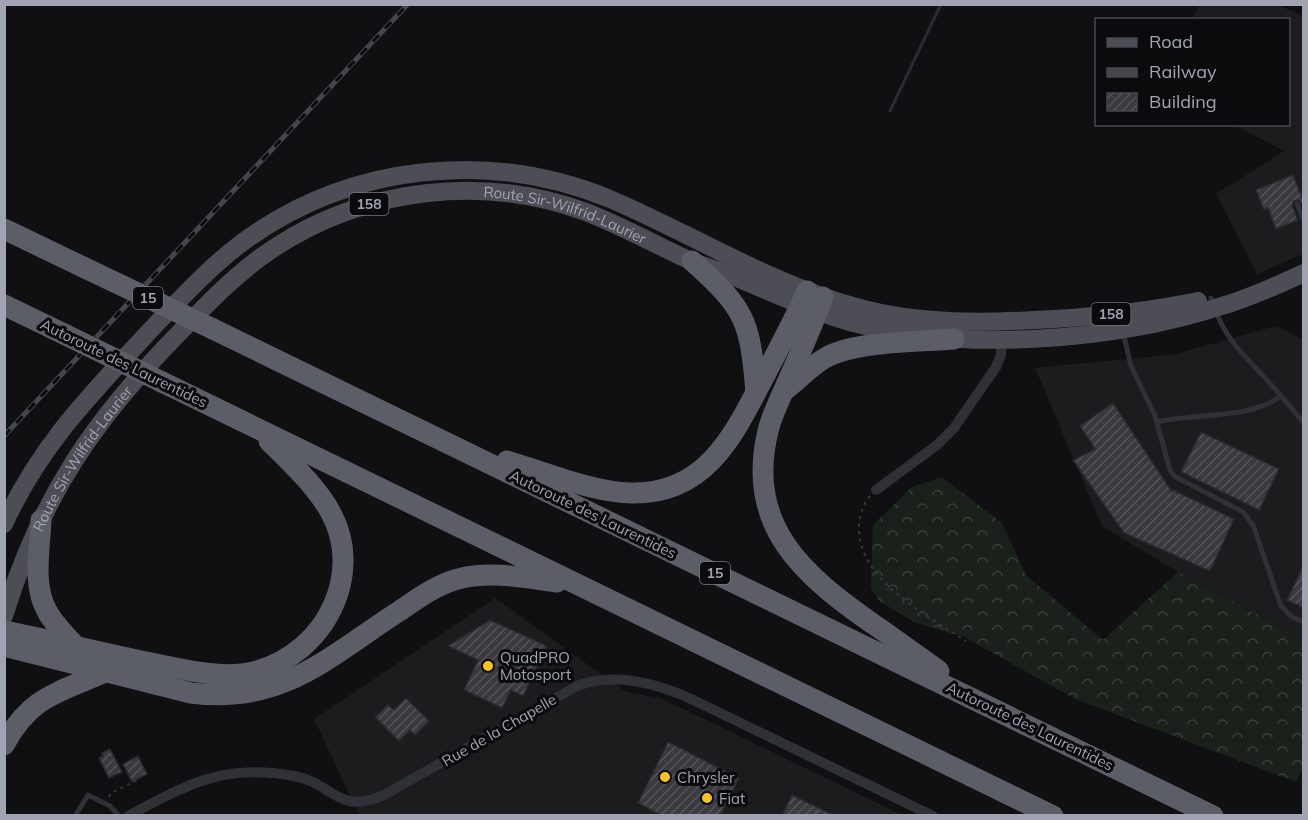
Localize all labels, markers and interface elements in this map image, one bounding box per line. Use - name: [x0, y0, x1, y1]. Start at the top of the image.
- legend: [1095, 18, 1290, 126]
- text: Road: [1149, 30, 1193, 53]
- text: Railway: [1149, 60, 1217, 83]
- text: Building: [1149, 90, 1217, 113]
- street label: Route Sir-Wilfrid-Laurier: [483, 182, 650, 248]
- road number: 158: [350, 193, 388, 215]
- road number: 15: [133, 287, 163, 309]
- road number: 158: [1092, 303, 1130, 325]
- street label: Autoroute des Laurentides: [37, 314, 211, 412]
- street label: Route Sir-Wilfrid-Laurier: [28, 381, 136, 534]
- street label: Autoroute des Laurentides: [506, 465, 680, 563]
- road number: 15: [700, 562, 730, 584]
- place label: QuadPRO Motosport: [500, 648, 571, 684]
- marker: QuadPRO Motosport: [481, 659, 495, 673]
- street label: Autoroute des Laurentides: [943, 677, 1117, 775]
- street label: Rue de la Chapelle: [438, 689, 560, 771]
- place label: Chrysler: [677, 768, 735, 787]
- marker: Chrysler: [658, 770, 672, 784]
- place label: Fiat: [719, 789, 745, 808]
- marker: Fiat: [700, 791, 714, 805]

